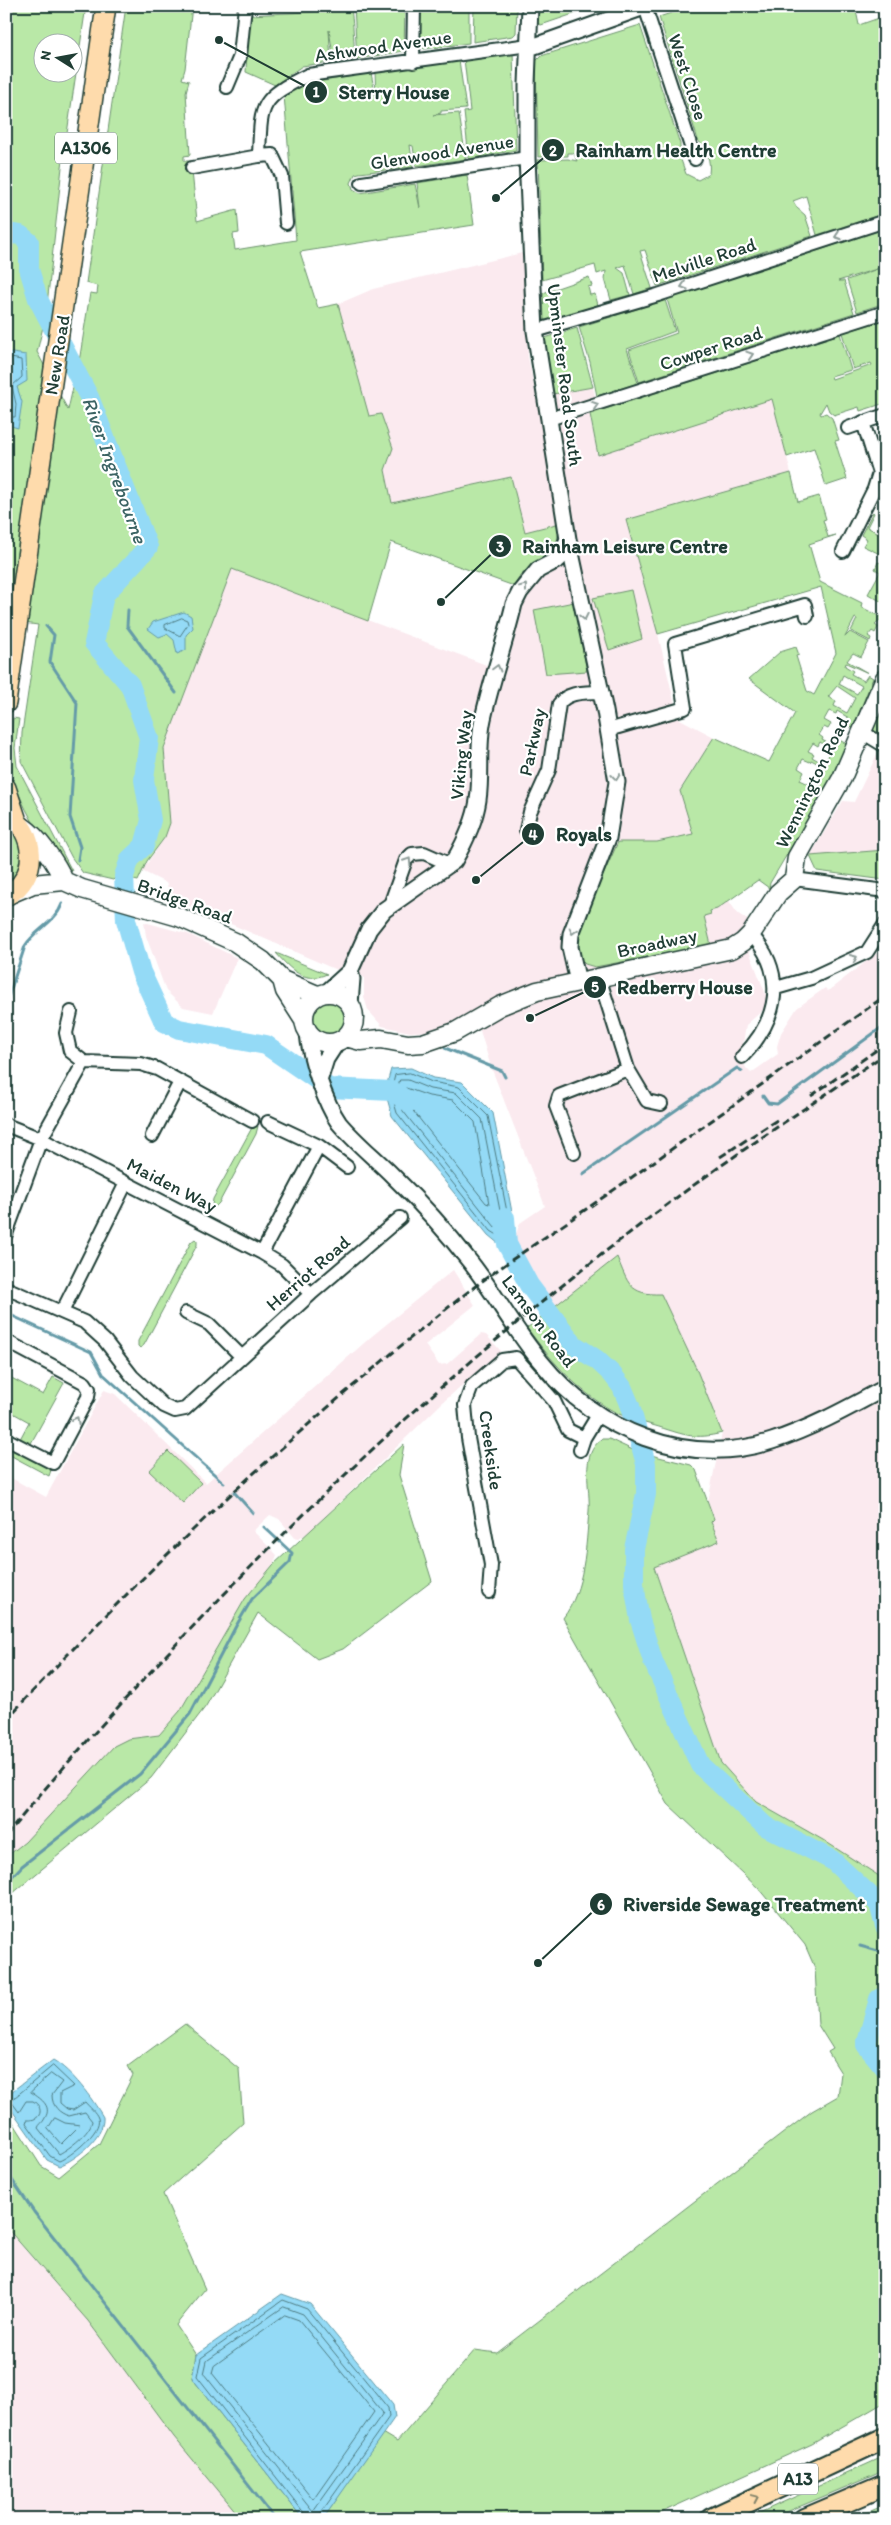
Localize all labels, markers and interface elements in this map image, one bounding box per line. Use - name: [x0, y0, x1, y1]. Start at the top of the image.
- street label: Ashwood Avenue: [313, 25, 453, 67]
- street label: West Close: [663, 31, 713, 123]
- north arrow: [32, 32, 82, 82]
- text: N: [36, 49, 55, 62]
- callout: Sterry House: [304, 74, 460, 109]
- text: Sterry House: [338, 80, 450, 105]
- text: 1: [313, 83, 320, 101]
- street label: Glenwood Avenue: [369, 129, 515, 175]
- road number: A1306: [55, 132, 117, 164]
- callout: Rainham Health Centre: [540, 133, 786, 168]
- text: Rainham Health Centre: [575, 138, 777, 162]
- text: 2: [549, 142, 557, 160]
- one-way arrow: [835, 230, 843, 240]
- street label: Melville Road: [649, 232, 759, 288]
- one-way arrow: [680, 281, 688, 291]
- street label: Upminster Road South: [542, 282, 588, 468]
- street label: New Road: [39, 313, 75, 397]
- street label: Cowper Road: [657, 320, 766, 375]
- one-way arrow: [745, 350, 753, 360]
- water label: River Ingrebourne: [77, 394, 153, 548]
- one-way arrow: [590, 400, 599, 410]
- callout: Rainham Leisure Centre: [487, 529, 738, 564]
- text: Rainham Leisure Centre: [522, 534, 728, 558]
- text: 3: [496, 538, 504, 556]
- one-way arrow: [518, 583, 527, 593]
- one-way arrow: [578, 613, 589, 622]
- one-way arrow: [492, 664, 502, 672]
- street label: Parkway: [514, 706, 550, 778]
- street label: Viking Way: [445, 709, 477, 801]
- street label: Wennington Road: [770, 712, 854, 852]
- one-way arrow: [610, 773, 621, 781]
- callout: Royals: [521, 817, 622, 852]
- text: Royals: [556, 822, 612, 847]
- text: 4: [528, 826, 538, 844]
- one-way arrow: [401, 857, 411, 866]
- street label: Bridge Road: [134, 873, 236, 929]
- street label: Broadway: [615, 923, 699, 963]
- one-way arrow: [568, 927, 579, 936]
- one-way arrow: [849, 954, 858, 964]
- callout: Redberry House: [583, 969, 763, 1004]
- text: Redberry House: [617, 975, 753, 1000]
- text: 5: [591, 978, 599, 996]
- street label: Maiden Way: [123, 1152, 221, 1218]
- street label: Herriot Road: [261, 1230, 355, 1316]
- street label: Lamson Road: [497, 1270, 582, 1372]
- street label: Creekside: [474, 1409, 508, 1491]
- one-way arrow: [70, 1417, 80, 1426]
- callout: Riverside Sewage Treatment: [588, 1887, 874, 1922]
- text: Riverside Sewage Treatment: [623, 1892, 865, 1917]
- text: 6: [597, 1896, 605, 1914]
- road number: A13: [778, 2464, 818, 2494]
- one-way arrow: [750, 2495, 759, 2505]

